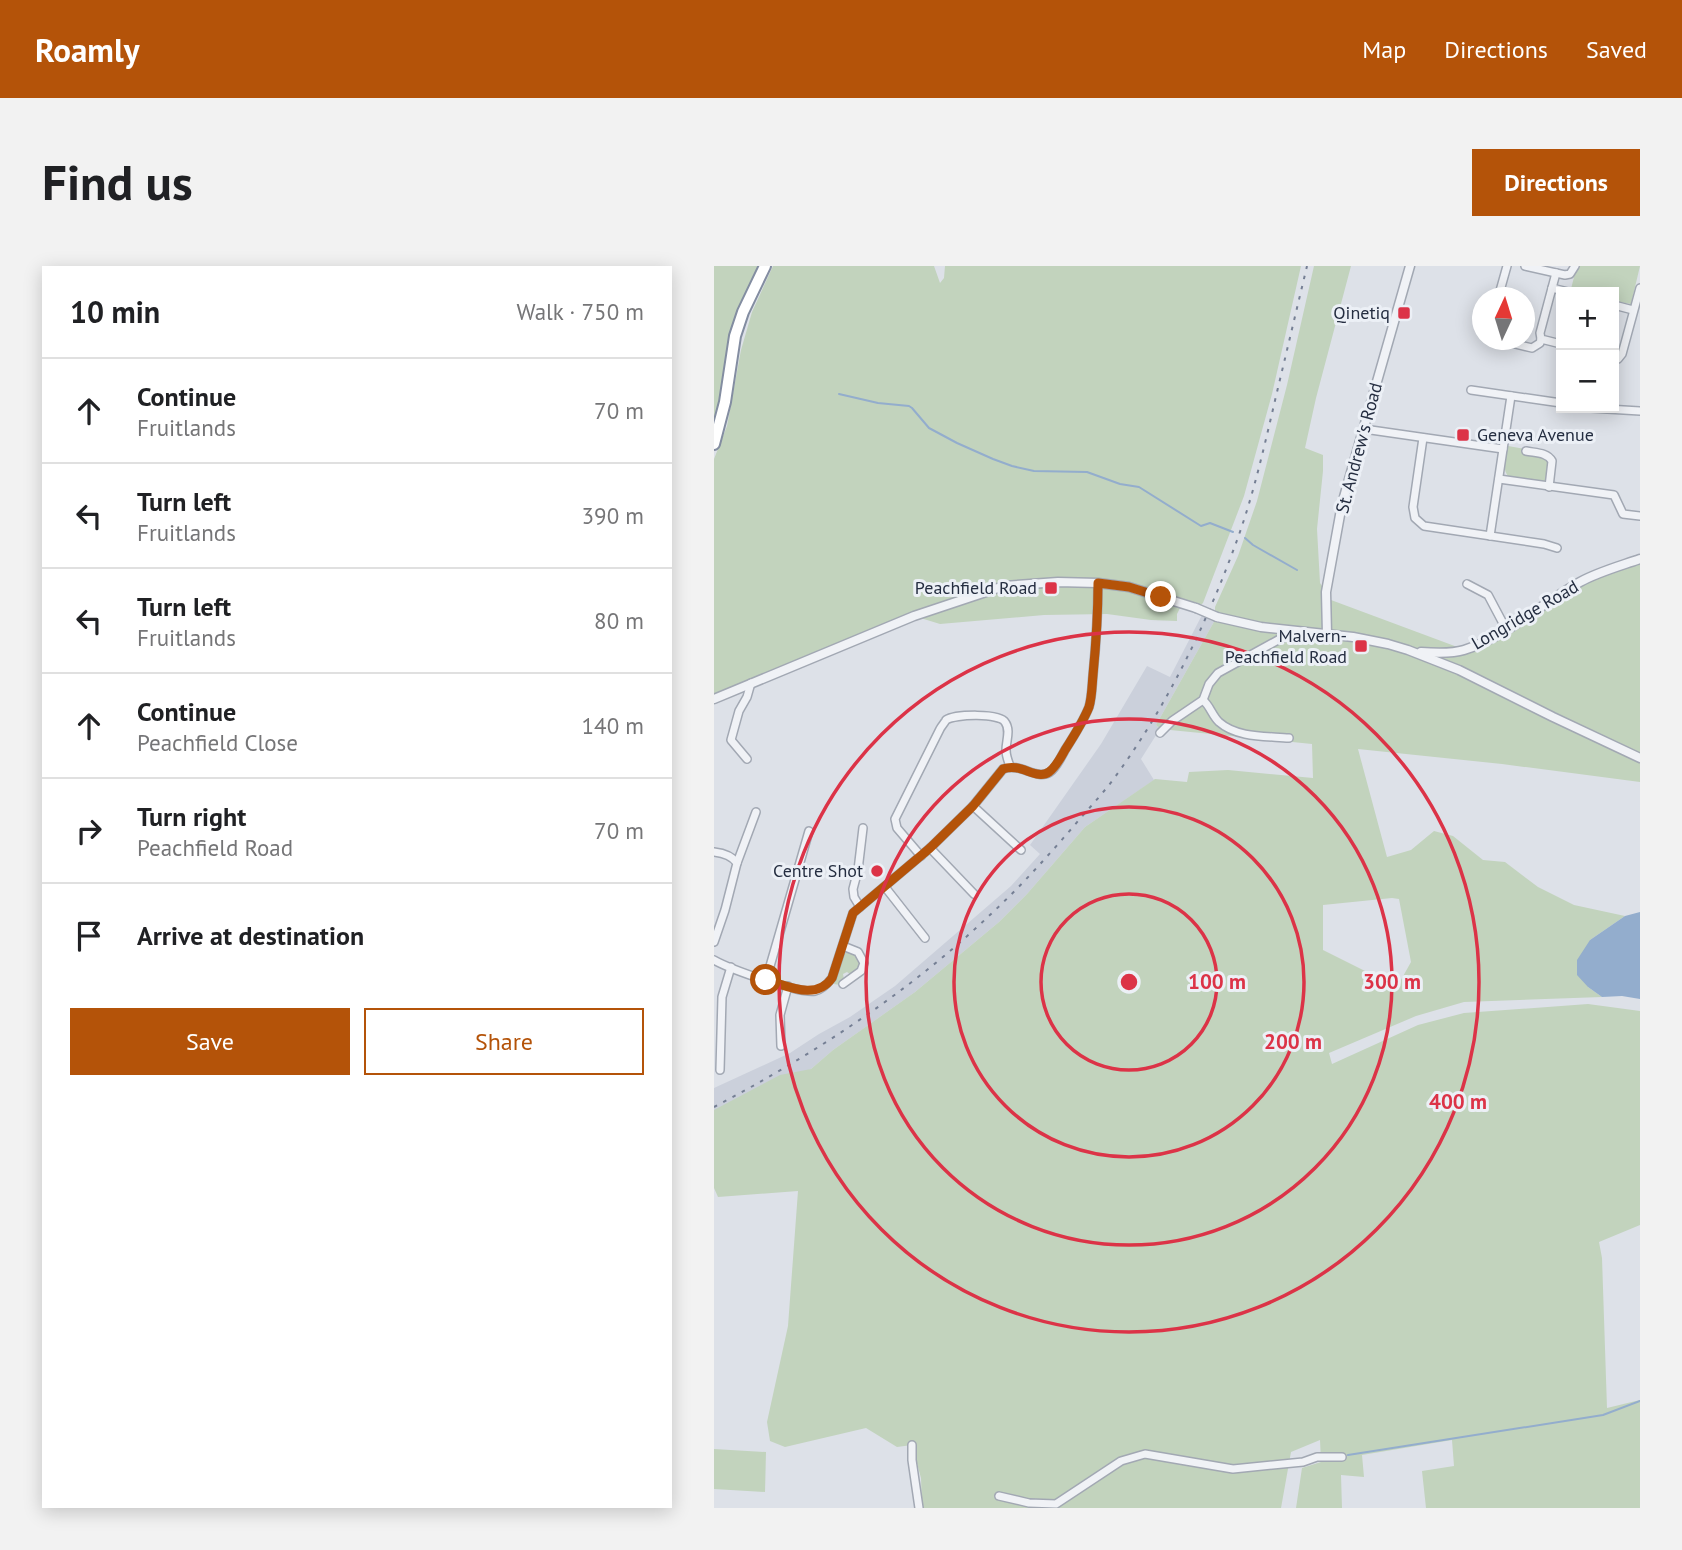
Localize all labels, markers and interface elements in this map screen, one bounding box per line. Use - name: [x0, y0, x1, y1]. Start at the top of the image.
- text: Roamly: [35, 28, 139, 71]
- text: Map: [1362, 34, 1406, 65]
- text: Directions: [1444, 34, 1548, 65]
- text: Saved: [1586, 34, 1647, 65]
- button: Directions: [1472, 149, 1640, 216]
- text: Find us: [42, 150, 193, 214]
- north arrow: [1472, 287, 1535, 350]
- map controls: [1556, 287, 1619, 413]
- button: +: [1556, 287, 1619, 350]
- text: 10 min: [70, 292, 160, 331]
- text: Walk · 750 m: [517, 297, 644, 326]
- place label: Qinetiq: [1333, 301, 1390, 324]
- marker: Qinetiq: [1396, 305, 1412, 321]
- button: −: [1556, 350, 1619, 413]
- text: Continue: [137, 380, 236, 413]
- street label: St. Andrew's Road: [1330, 380, 1387, 516]
- icon: ahead: [70, 392, 108, 430]
- text: 70 m: [594, 396, 644, 425]
- text: Fruitlands: [137, 413, 236, 442]
- place label: Geneva Avenue: [1477, 423, 1594, 446]
- marker: Geneva Avenue: [1455, 427, 1471, 443]
- text: Turn left: [137, 485, 231, 518]
- icon: left: [70, 497, 108, 535]
- text: 390 m: [582, 501, 644, 530]
- text: Fruitlands: [137, 518, 236, 547]
- street label: Longridge Road: [1467, 575, 1582, 654]
- place label: Peachfield Road: [915, 576, 1037, 599]
- marker: Peachfield Road: [1043, 580, 1059, 596]
- route end: [1145, 581, 1176, 612]
- text: Turn left: [137, 590, 231, 623]
- icon: left: [70, 602, 108, 640]
- text: 80 m: [594, 606, 644, 635]
- text: Fruitlands: [137, 623, 236, 652]
- place label: Malvern- Peachfield Road: [1225, 624, 1347, 668]
- marker: Malvern- Peachfield Road: [1353, 638, 1369, 654]
- text: Continue: [137, 695, 236, 728]
- icon: ahead: [70, 707, 108, 745]
- text: 140 m: [582, 711, 644, 740]
- text: Peachfield Close: [137, 728, 298, 757]
- text: Turn right: [137, 800, 246, 833]
- icon: right: [70, 812, 108, 850]
- text: 70 m: [594, 816, 644, 845]
- text: Peachfield Road: [137, 833, 293, 862]
- place label: Centre Shot: [773, 859, 863, 882]
- marker: Centre Shot: [869, 863, 885, 879]
- icon: arrive: [70, 917, 108, 955]
- text: Arrive at destination: [137, 919, 364, 952]
- route start: [750, 964, 781, 995]
- text: 100 m: [1188, 968, 1246, 995]
- text: 300 m: [1363, 968, 1421, 995]
- centre of rings: [1117, 970, 1141, 994]
- button: Save: [70, 1008, 350, 1075]
- button: Share: [364, 1008, 644, 1075]
- text: 200 m: [1264, 1028, 1322, 1055]
- text: 400 m: [1429, 1088, 1487, 1115]

